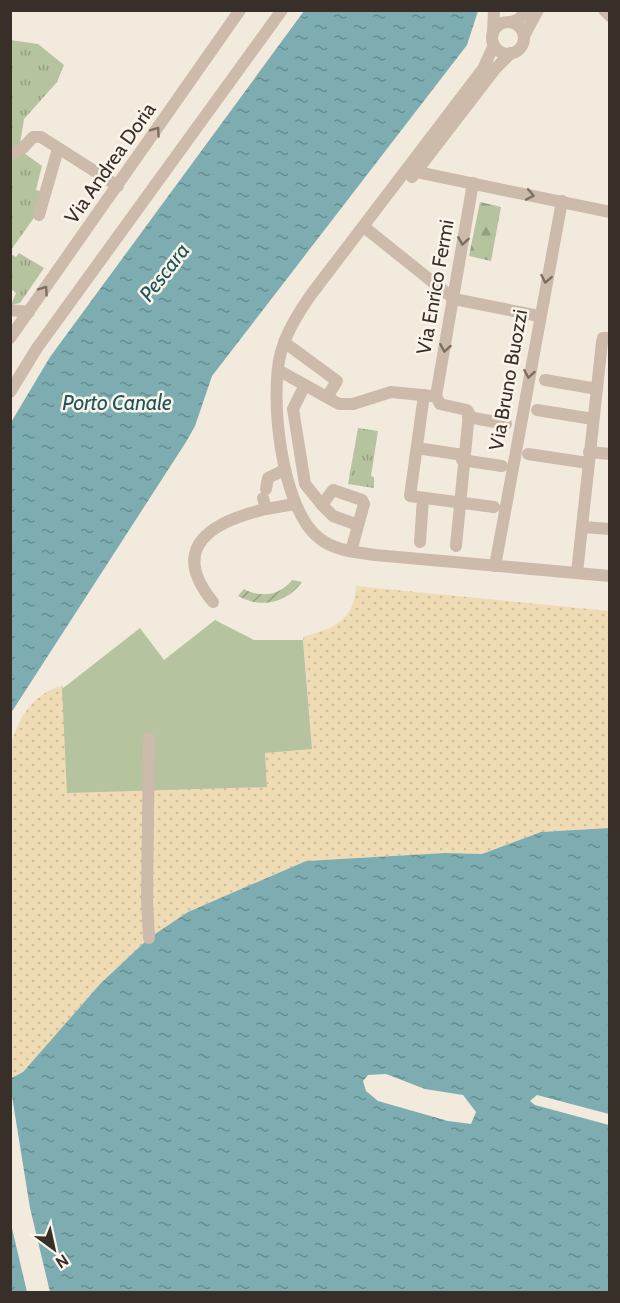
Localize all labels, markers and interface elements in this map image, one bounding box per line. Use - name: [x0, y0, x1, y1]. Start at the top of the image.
- street label: Via Andrea Doria: [59, 98, 161, 228]
- one-way arrow: [149, 126, 160, 137]
- one-way arrow: [525, 188, 535, 201]
- street label: Via Enrico Fermi: [411, 218, 459, 356]
- one-way arrow: [457, 236, 470, 246]
- water label: Pescara: [134, 238, 194, 306]
- one-way arrow: [540, 274, 553, 284]
- one-way arrow: [37, 286, 48, 297]
- street label: Via Bruno Buozzi: [484, 308, 532, 452]
- one-way arrow: [439, 342, 452, 352]
- one-way arrow: [523, 368, 536, 378]
- water label: Porto Canale: [62, 390, 172, 415]
- north arrow: [24, 1219, 84, 1279]
- text: N: [52, 1250, 72, 1272]

